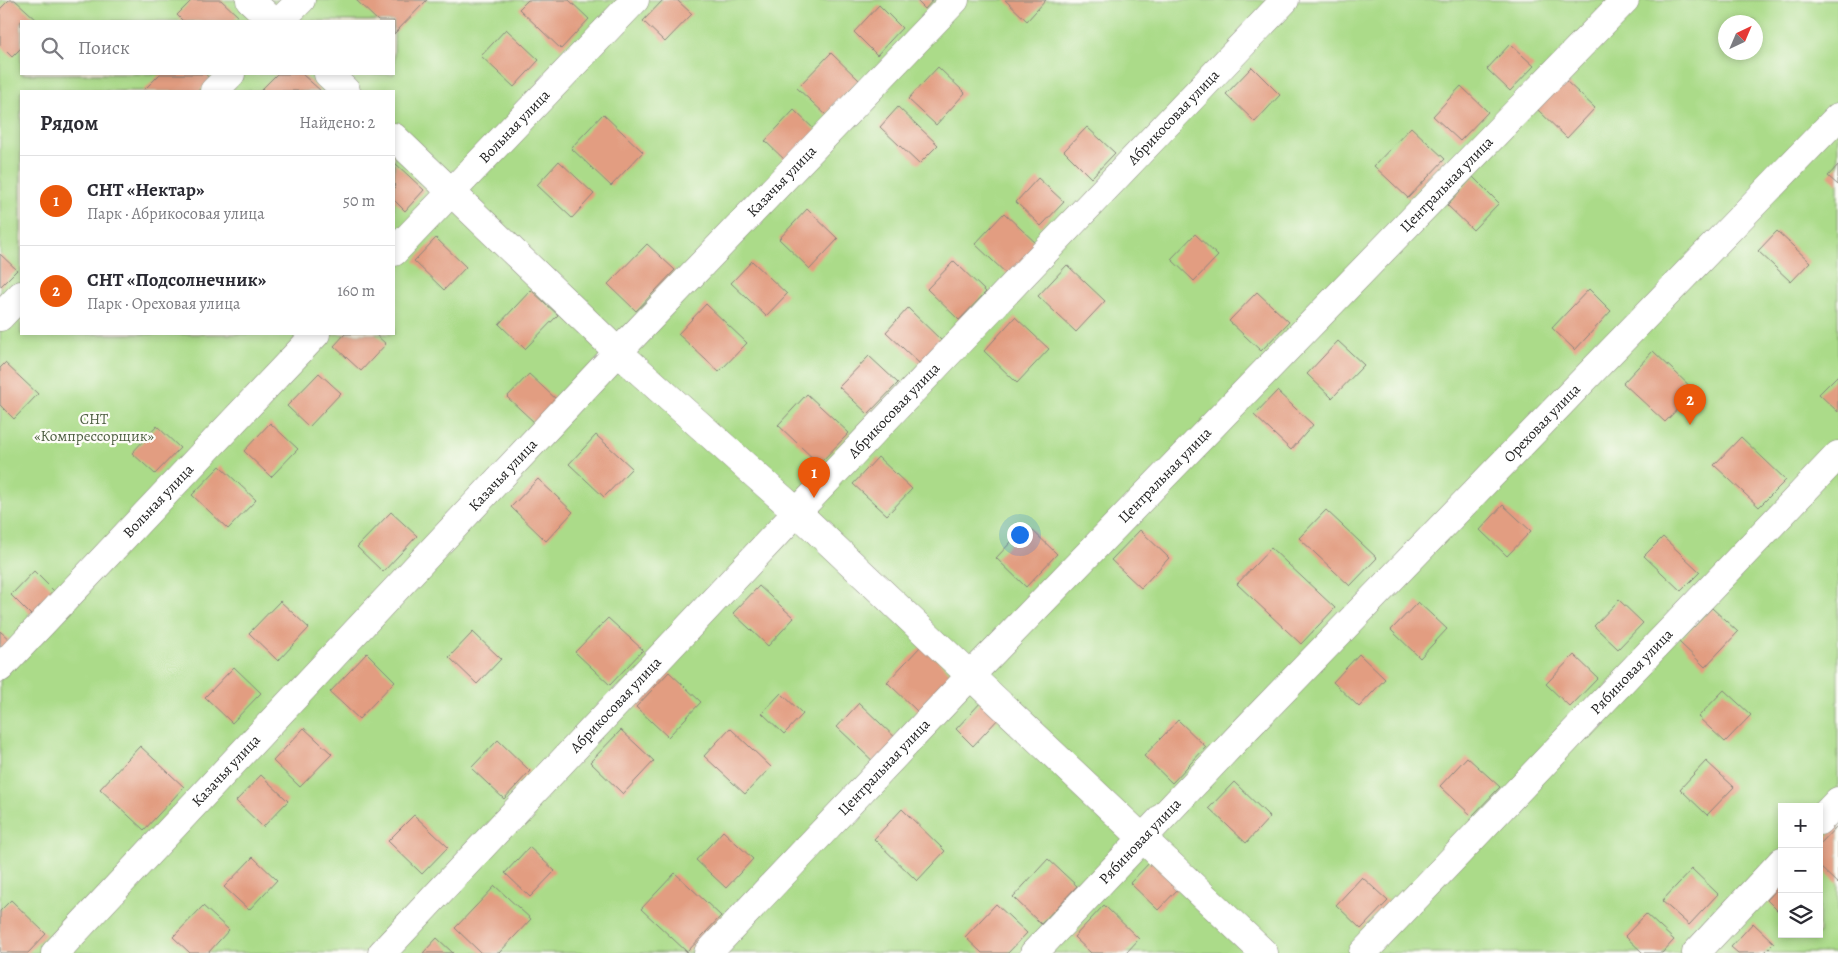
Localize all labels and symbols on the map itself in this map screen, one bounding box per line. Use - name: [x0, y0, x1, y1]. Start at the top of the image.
- north arrow: [1718, 15, 1763, 60]
- street label: Абрикосовая улица: [1122, 65, 1224, 170]
- street label: Вольная улица: [474, 85, 554, 167]
- street label: Центральная улица: [1395, 132, 1498, 236]
- street label: Казачья улица: [743, 141, 821, 221]
- street label: Абрикосовая улица: [843, 358, 944, 463]
- street label: Ореховая улица: [1499, 379, 1585, 467]
- pin: 2: [1674, 384, 1706, 425]
- park label: СНТ «Компрессорщик»: [34, 409, 154, 446]
- street label: Центральная улица: [1114, 423, 1216, 527]
- street label: Казачья улица: [464, 435, 542, 515]
- pin: 1: [798, 457, 830, 498]
- street label: Вольная улица: [118, 460, 198, 542]
- your location: [1007, 522, 1033, 548]
- street label: Рябиновая улица: [1586, 624, 1677, 719]
- street label: Абрикосовая улица: [565, 652, 666, 758]
- street label: Центральная улица: [833, 714, 935, 820]
- street label: Казачья улица: [187, 730, 265, 811]
- street label: Рябиновая улица: [1094, 794, 1185, 888]

